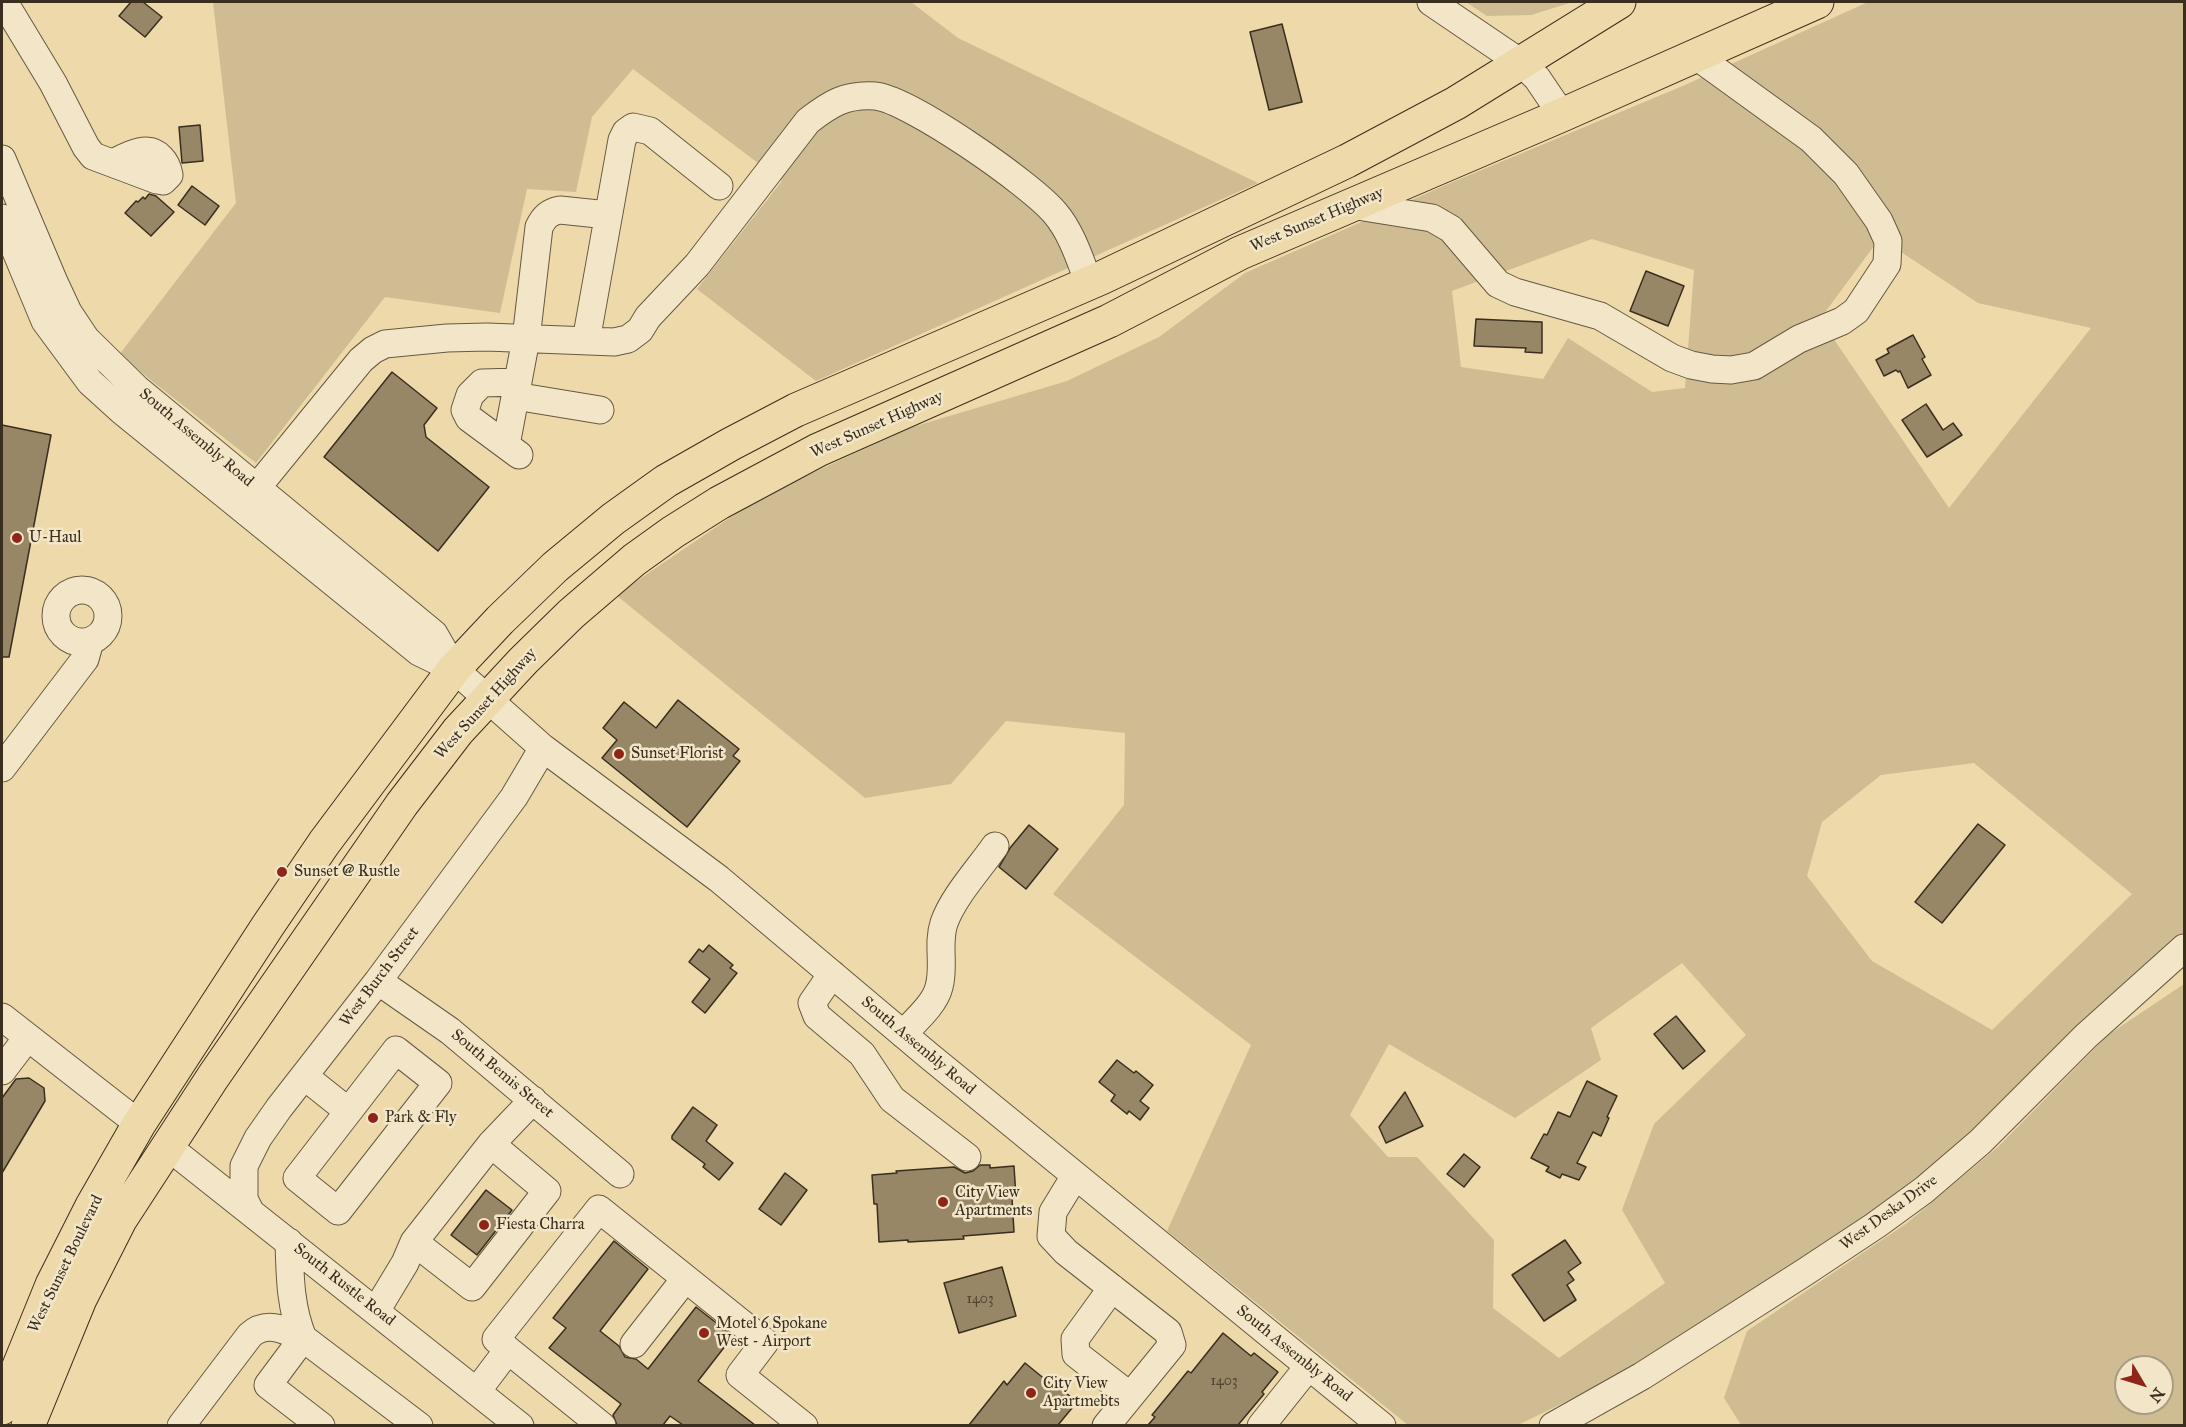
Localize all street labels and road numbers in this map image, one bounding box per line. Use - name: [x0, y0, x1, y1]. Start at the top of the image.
- street label: West Sunset Highway: [1247, 183, 1387, 257]
- street label: South Assembly Road: [135, 385, 257, 491]
- street label: West Sunset Highway: [808, 387, 946, 463]
- street label: West Sunset Highway: [431, 644, 541, 764]
- street label: West Burch Street: [336, 923, 424, 1031]
- street label: South Assembly Road: [857, 993, 979, 1099]
- street label: South Bemis Street: [447, 1025, 557, 1123]
- street label: West Deska Drive: [1836, 1171, 1942, 1255]
- street label: West Sunset Boulevard: [24, 1192, 108, 1336]
- street label: South Rustle Road: [289, 1239, 399, 1331]
- street label: South Assembly Road: [1232, 1301, 1356, 1407]

